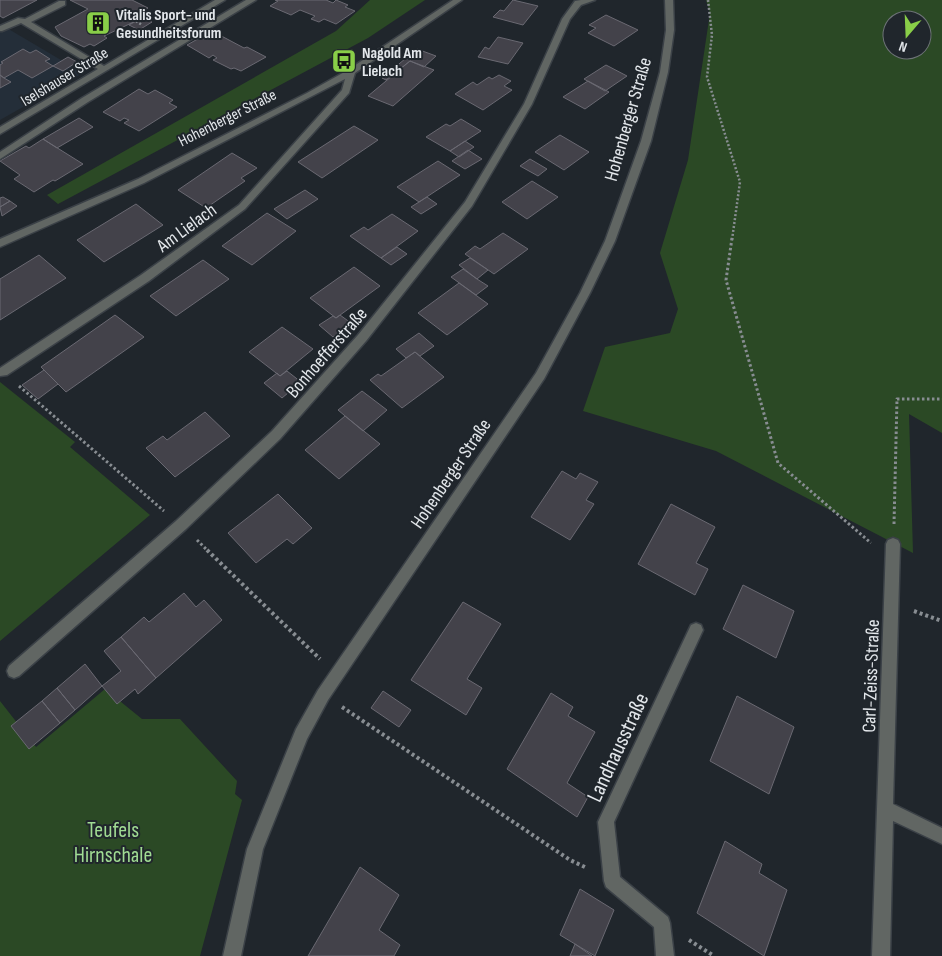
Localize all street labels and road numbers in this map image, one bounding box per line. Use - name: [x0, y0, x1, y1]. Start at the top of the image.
- street label: Iselshauser Straße: [18, 44, 112, 111]
- street label: Hohenberger Straße: [600, 55, 657, 184]
- street label: Hohenberger Straße: [176, 85, 280, 151]
- street label: Am Lielach: [152, 199, 221, 258]
- street label: Bonhoefferstraße: [282, 303, 373, 403]
- street label: Hohenberger Straße: [406, 415, 496, 533]
- street label: Carl-Zeiss-Straße: [858, 619, 885, 733]
- street label: Landhausstraße: [581, 689, 655, 806]

